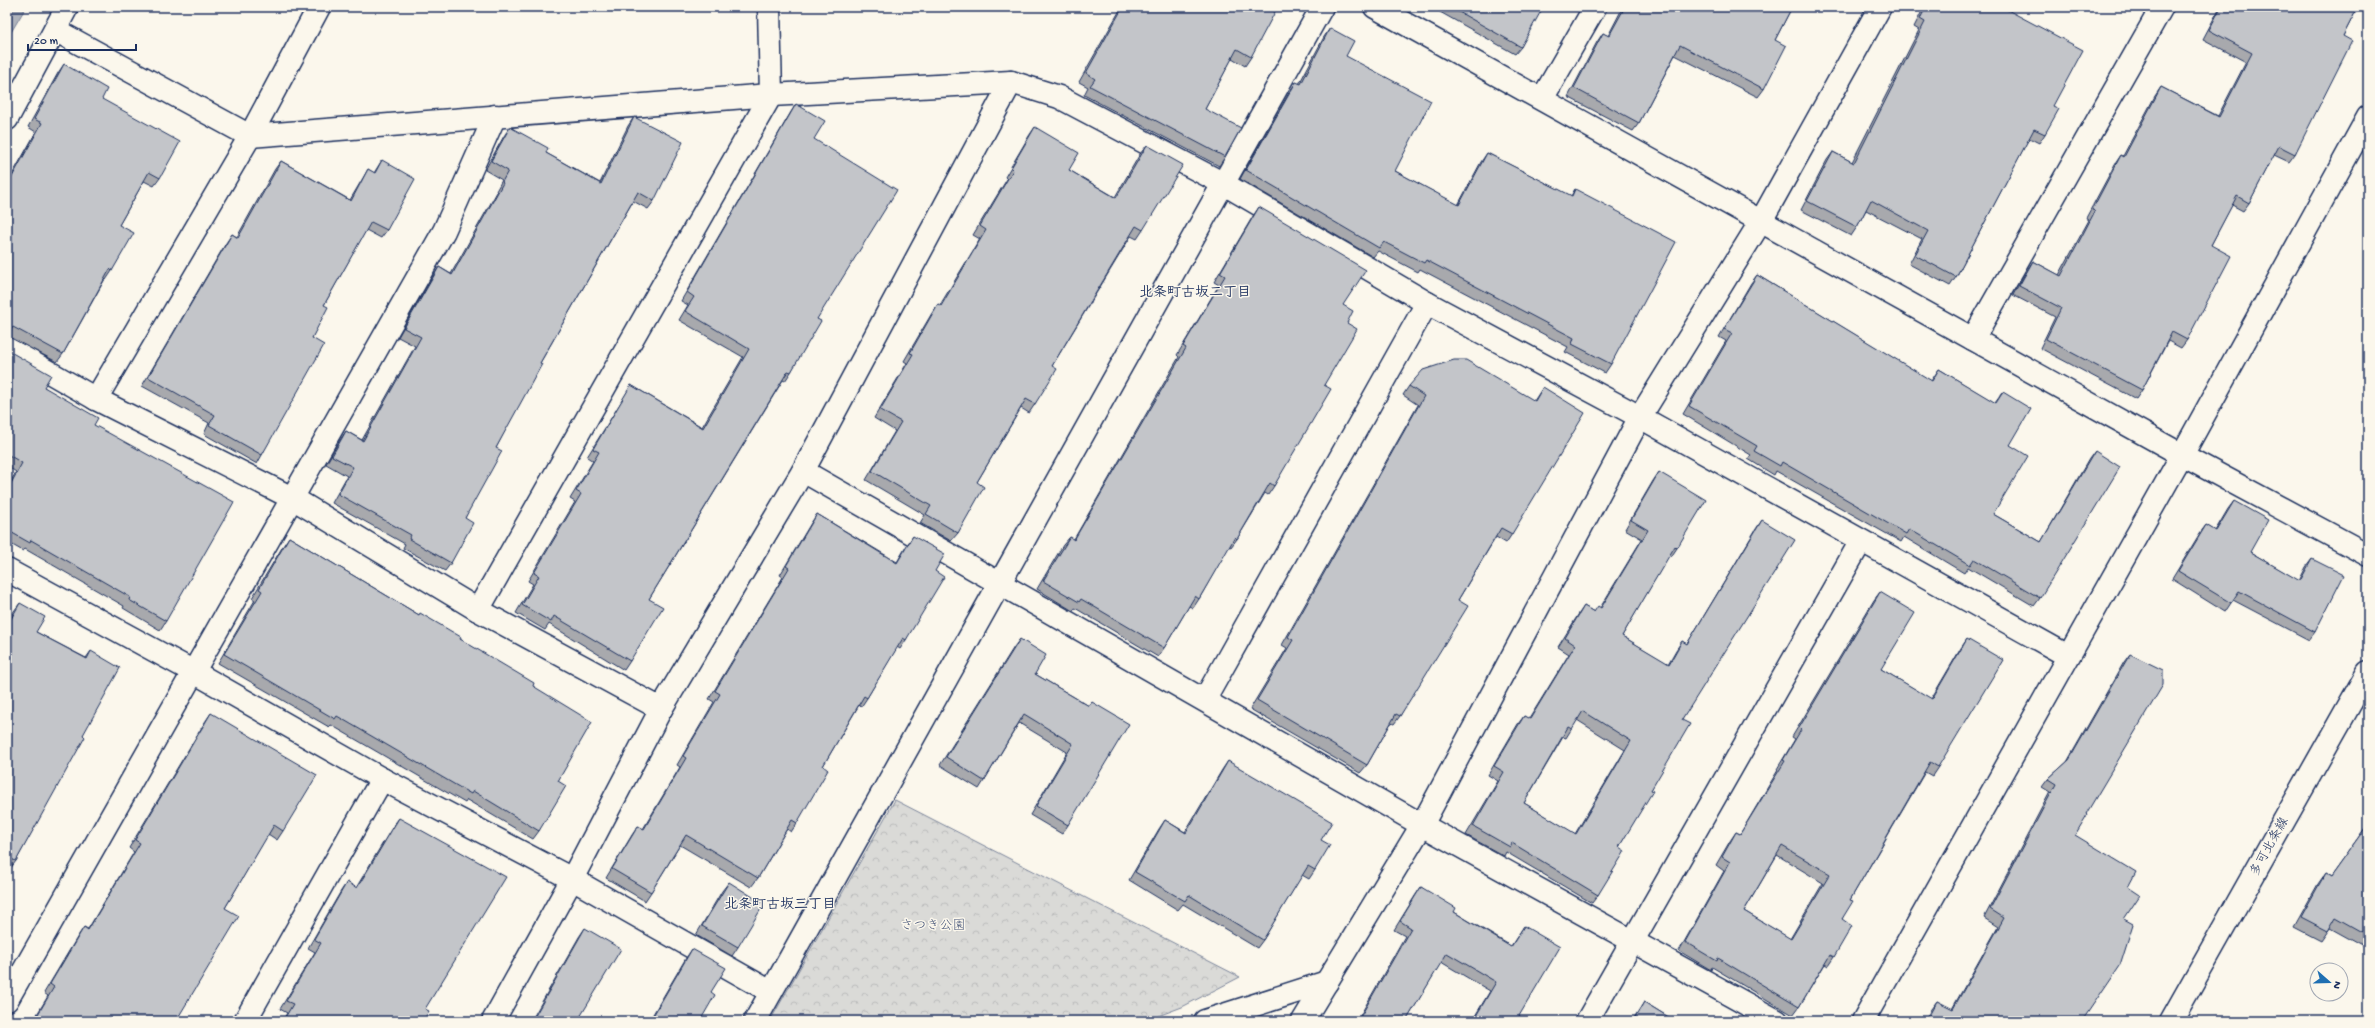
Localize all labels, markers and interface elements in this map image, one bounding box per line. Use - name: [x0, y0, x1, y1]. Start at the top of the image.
- scale bar: [28, 26, 136, 52]
- text: 20 m: [34, 35, 59, 49]
- district label: 北条町古坂二丁目: [1139, 284, 1251, 302]
- street label: 多可北条線: [2248, 814, 2293, 879]
- district label: 北条町古坂三丁目: [724, 896, 836, 914]
- park label: さつき公園: [900, 918, 966, 934]
- north arrow: [2309, 962, 2349, 1002]
- text: N: [2330, 979, 2343, 990]

